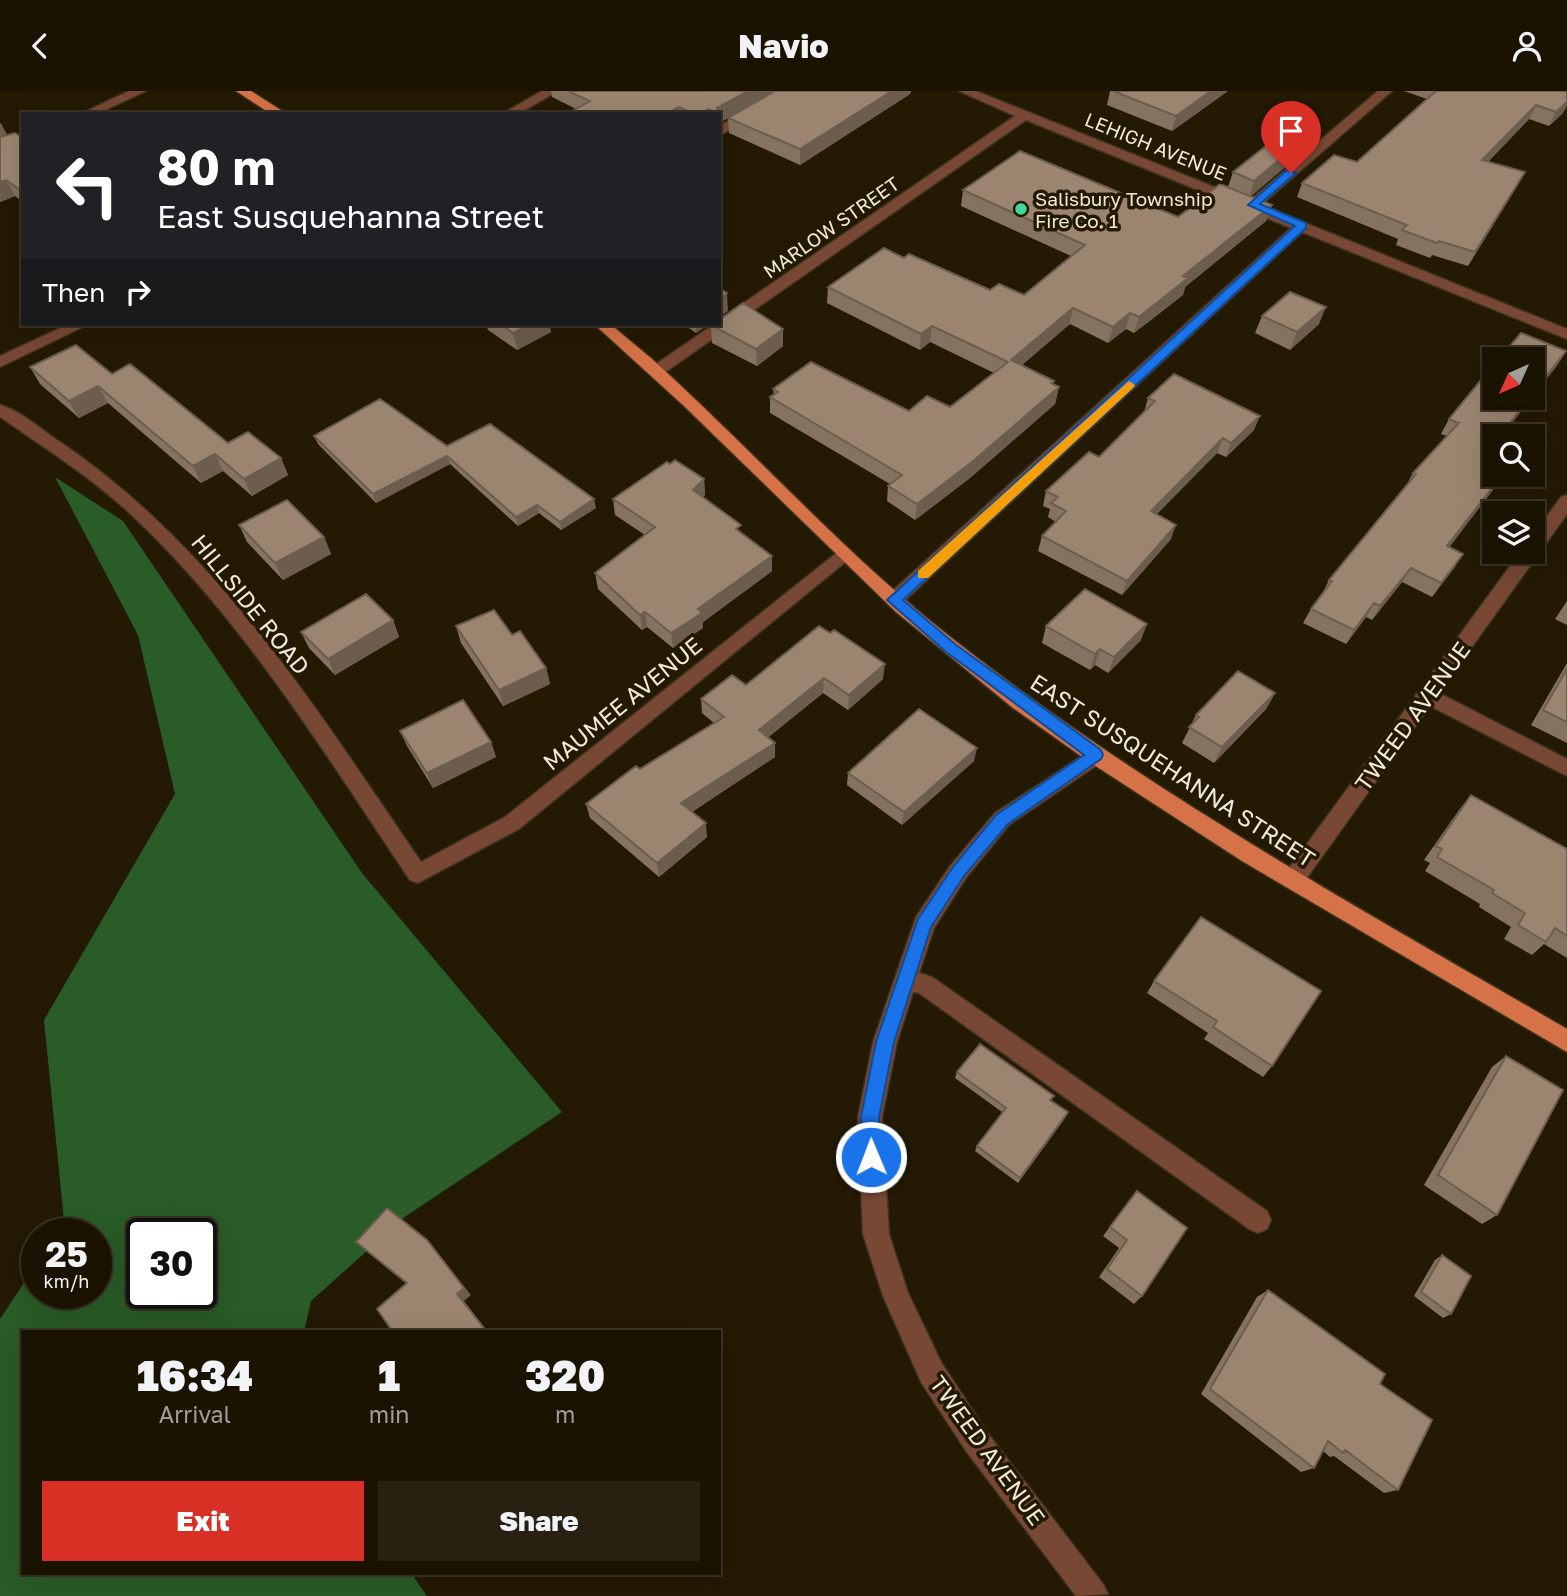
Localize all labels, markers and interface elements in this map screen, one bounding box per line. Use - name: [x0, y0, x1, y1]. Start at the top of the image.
- icon: back: [21, 27, 59, 65]
- text: Navio: [738, 27, 829, 65]
- icon: person: [1508, 27, 1546, 65]
- pin: [1261, 101, 1321, 173]
- street label: LEHIGH AVENUE: [1082, 107, 1230, 185]
- icon: arrive: [1272, 112, 1310, 150]
- text: 80 m: [157, 137, 275, 196]
- icon: left: [42, 140, 133, 231]
- street label: MARLOW STREET: [759, 171, 904, 283]
- place label: Salisbury Township Fire Co. 1: [1035, 187, 1213, 232]
- text: East Susquehanna Street: [157, 197, 544, 235]
- marker: Salisbury Township Fire Co. 1: [1013, 201, 1029, 217]
- icon: right: [119, 273, 157, 311]
- text: Then: [42, 277, 105, 308]
- north arrow: [1482, 347, 1545, 409]
- map controls: [1482, 347, 1545, 564]
- button: search: [1482, 424, 1545, 487]
- button: layers: [1482, 501, 1545, 564]
- street label: HILLSIDE ROAD: [186, 528, 316, 680]
- street label: MAUMEE AVENUE: [537, 630, 707, 776]
- street label: TWEED AVENUE: [1348, 636, 1476, 796]
- street label: EAST SUSQUEHANNA STREET: [1025, 667, 1321, 873]
- position arrow: [834, 1120, 908, 1194]
- speed limit sign: 30: [126, 1218, 217, 1309]
- text: 25: [45, 1233, 88, 1275]
- text: km/h: [44, 1270, 89, 1292]
- text: 16:34: [137, 1350, 253, 1400]
- text: 1: [378, 1350, 400, 1400]
- text: 320: [525, 1350, 605, 1400]
- street label: TWEED AVENUE: [924, 1370, 1052, 1530]
- text: Arrival: [159, 1400, 231, 1428]
- text: min: [369, 1400, 409, 1428]
- text: m: [555, 1400, 575, 1428]
- button: Exit: [42, 1481, 364, 1561]
- button: Share: [378, 1481, 700, 1561]

